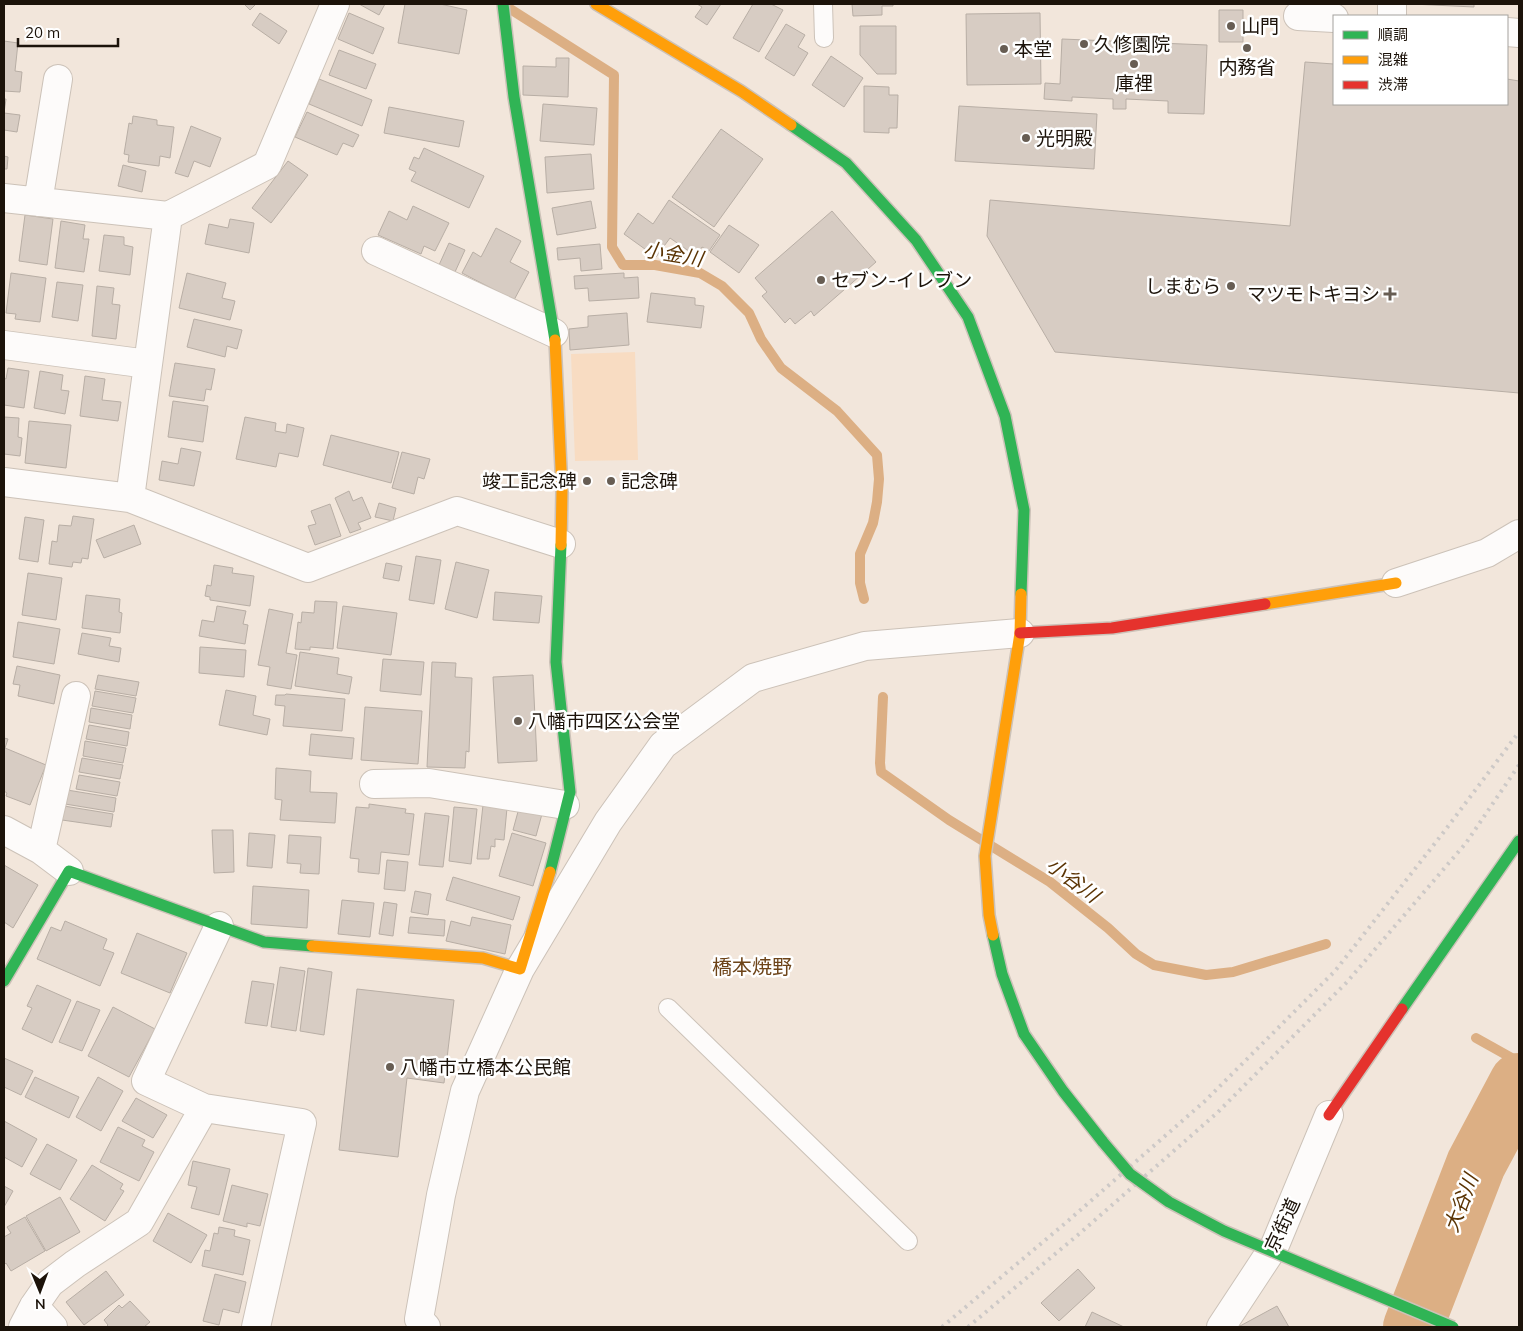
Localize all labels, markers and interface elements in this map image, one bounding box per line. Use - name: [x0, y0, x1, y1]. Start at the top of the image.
- place label: 山門: [1241, 14, 1279, 38]
- scale bar: [18, 15, 118, 47]
- legend: [1333, 15, 1508, 105]
- marker: 山門: [1225, 20, 1237, 32]
- text: 20 m: [25, 23, 60, 42]
- text: 順調: [1378, 25, 1408, 44]
- place label: 久修園院: [1094, 32, 1170, 56]
- place label: 本堂: [1014, 37, 1052, 61]
- marker: 久修園院: [1078, 38, 1090, 50]
- marker: 内務省: [1241, 42, 1253, 54]
- marker: 本堂: [998, 43, 1010, 55]
- text: 混雑: [1378, 50, 1408, 69]
- place label: 内務省: [1218, 55, 1276, 79]
- marker: 庫裡: [1128, 58, 1140, 70]
- place label: 庫裡: [1115, 71, 1153, 95]
- text: 渋滞: [1378, 75, 1408, 94]
- place label: 光明殿: [1036, 126, 1093, 150]
- marker: 光明殿: [1020, 132, 1032, 144]
- water label: 小金川: [641, 236, 707, 271]
- place label: セブン-イレブン: [831, 268, 972, 292]
- marker: セブン-イレブン: [815, 274, 827, 286]
- place label: しまむら: [1145, 274, 1221, 298]
- marker: しまむら: [1225, 280, 1237, 292]
- place label: マツモトキヨシ: [1247, 282, 1380, 306]
- marker: マツモトキヨシ: [1384, 288, 1396, 300]
- place label: 竣工記念碑: [482, 469, 577, 493]
- place label: 記念碑: [621, 469, 678, 493]
- marker: 竣工記念碑: [581, 475, 593, 487]
- marker: 記念碑: [605, 475, 617, 487]
- place label: 八幡市四区公会堂: [528, 709, 680, 733]
- marker: 八幡市四区公会堂: [512, 715, 524, 727]
- water label: 小谷川: [1042, 852, 1106, 909]
- district label: 橋本焼野: [712, 954, 792, 979]
- place label: 八幡市立橋本公民館: [400, 1055, 571, 1079]
- marker: 八幡市立橋本公民館: [384, 1061, 396, 1073]
- water label: 大谷川: [1438, 1168, 1484, 1235]
- street label: 京街道: [1259, 1194, 1305, 1256]
- north arrow: [15, 1266, 65, 1316]
- text: N: [35, 1295, 46, 1313]

